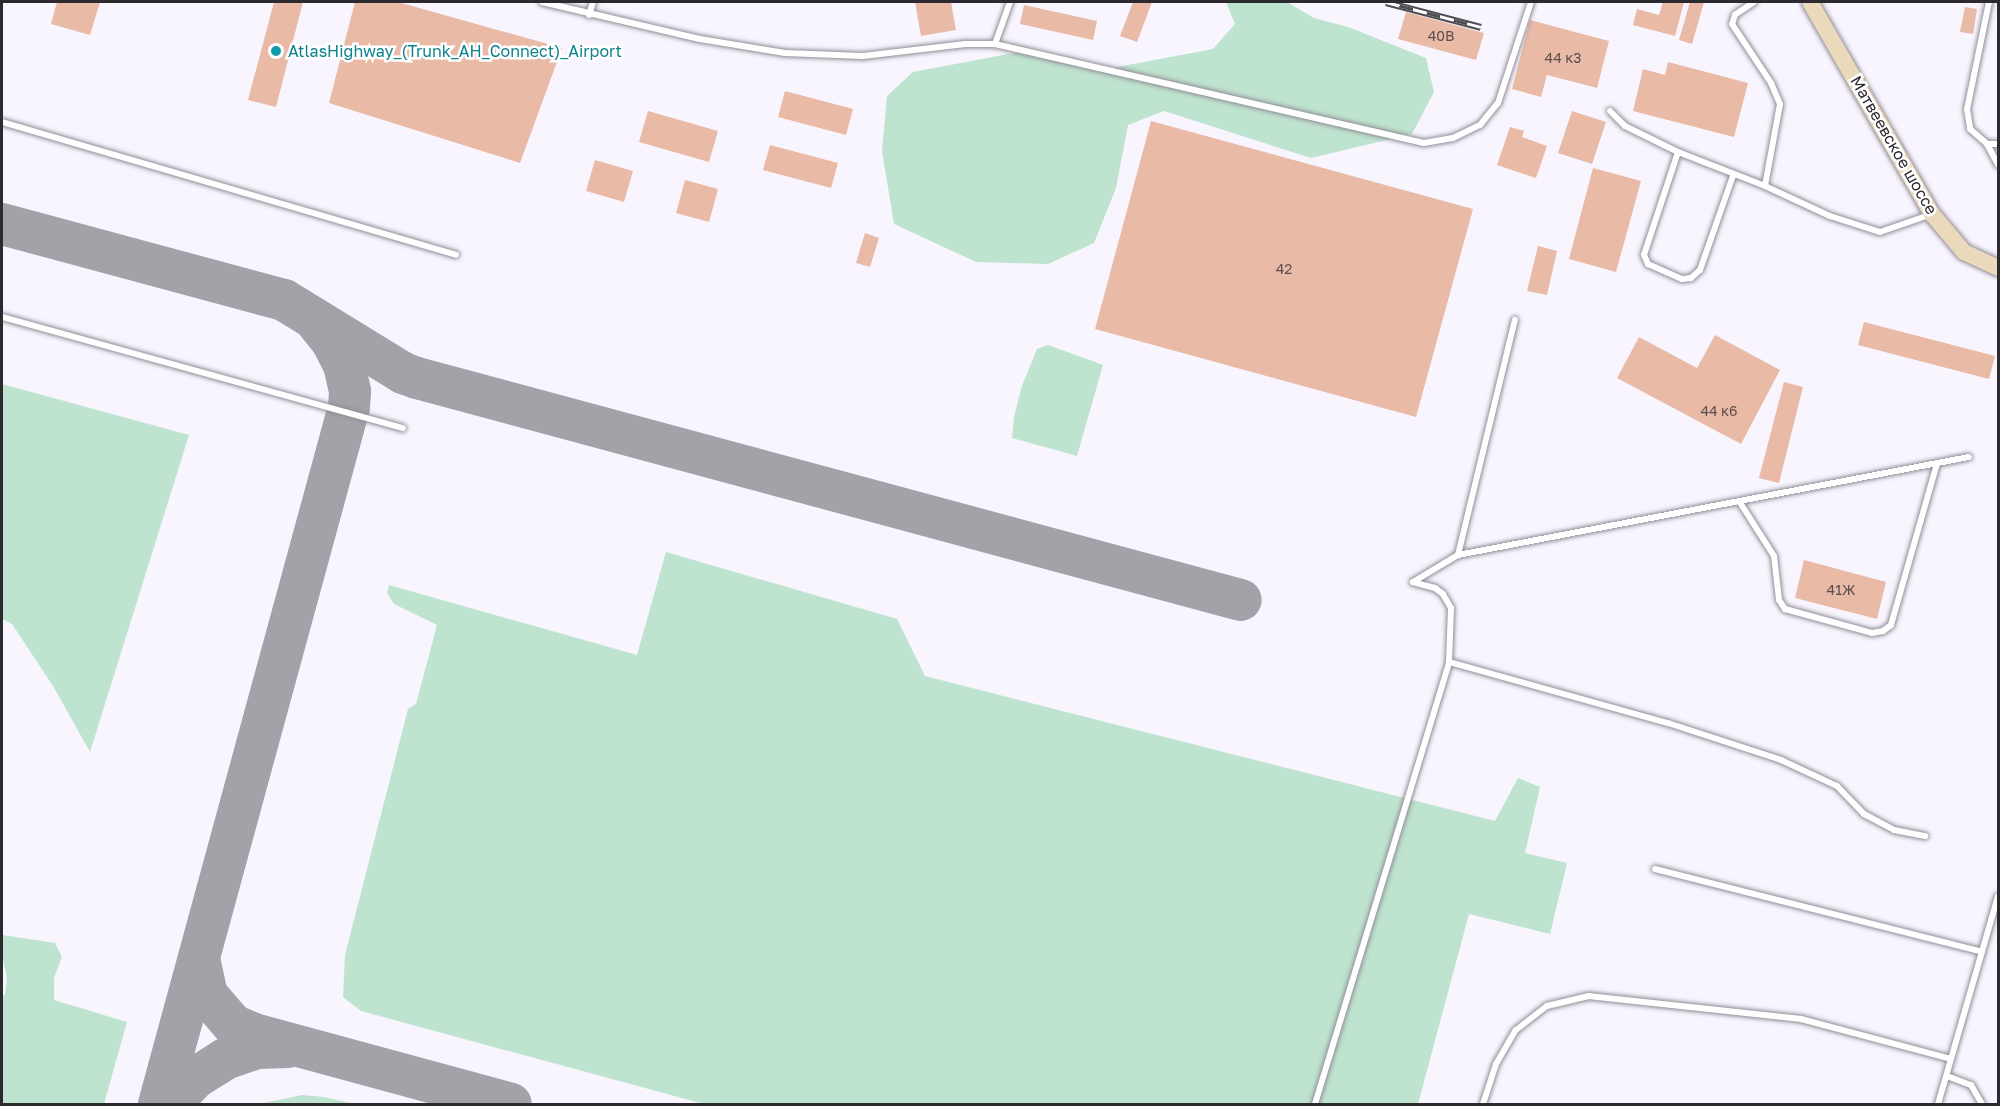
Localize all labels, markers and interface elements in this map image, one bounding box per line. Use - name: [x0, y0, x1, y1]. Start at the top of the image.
- house number: 40В: [1428, 28, 1454, 44]
- place label: AtlasHighway_(Trunk_AH_Connect)_Airport: [288, 41, 622, 61]
- marker: AtlasHighway_(Trunk_AH_Connect)_Airport: [269, 44, 283, 58]
- house number: 44 к3: [1545, 50, 1581, 66]
- street label: Матвеевское шоссе: [1846, 72, 1942, 218]
- house number: 42: [1276, 261, 1292, 277]
- house number: 44 к6: [1700, 403, 1738, 419]
- house number: 41Ж: [1827, 582, 1855, 598]

